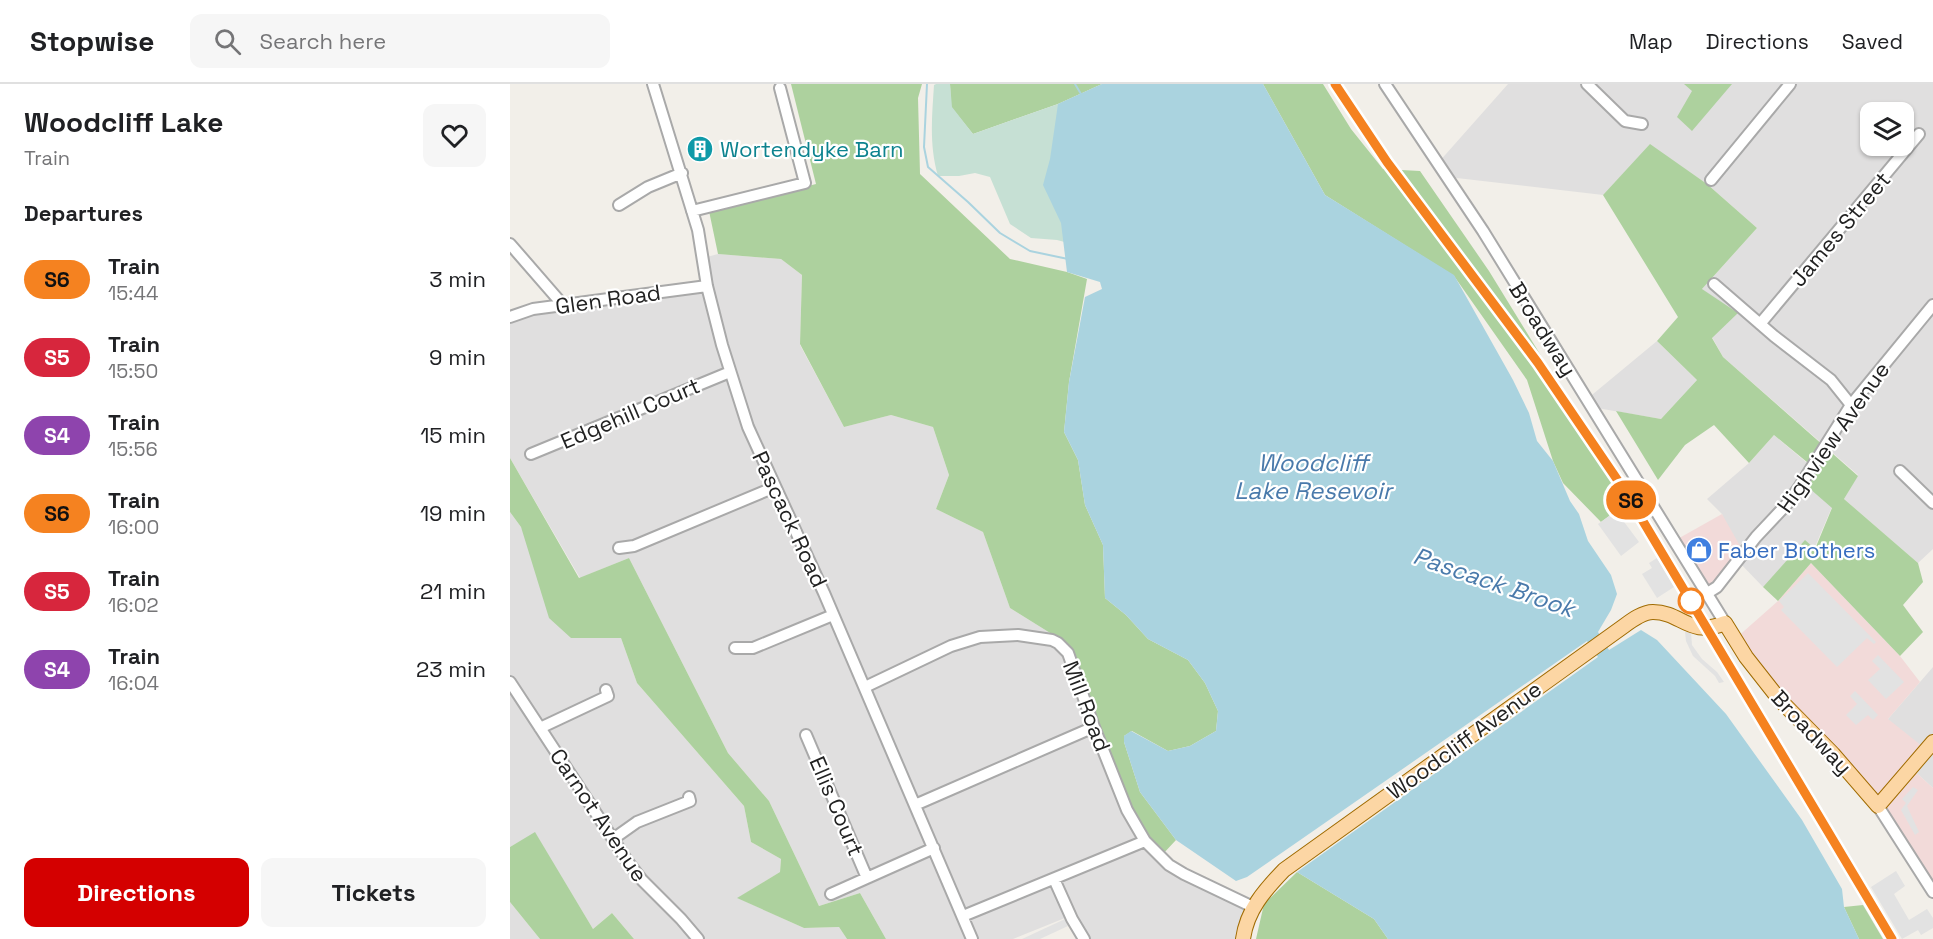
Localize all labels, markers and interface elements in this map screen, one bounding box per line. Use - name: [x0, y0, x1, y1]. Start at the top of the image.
- search box: [190, 14, 610, 68]
- text: Stopwise: [30, 23, 154, 59]
- icon: search: [211, 25, 244, 58]
- text: Search here: [259, 27, 386, 55]
- text: Map: [1629, 28, 1673, 55]
- text: Directions: [1706, 28, 1809, 55]
- text: Saved: [1842, 28, 1903, 55]
- map controls: [1860, 102, 1914, 156]
- button: layers: [1860, 102, 1914, 156]
- text: Woodcliff Lake: [24, 104, 223, 140]
- button: heart: [423, 104, 486, 167]
- building icon: Wortendyke Barn: [685, 134, 715, 164]
- place label: Wortendyke Barn: [720, 135, 904, 163]
- text: Train: [24, 145, 70, 171]
- street label: James Street: [1784, 166, 1896, 292]
- text: Departures: [24, 199, 143, 227]
- text: Train: [108, 252, 160, 280]
- text: 3 min: [429, 265, 486, 293]
- text: S6: [44, 266, 70, 293]
- street label: Broadway: [1503, 277, 1583, 381]
- street label: Glen Road: [554, 278, 662, 320]
- text: 15:44: [108, 280, 158, 306]
- text: Train: [108, 330, 160, 358]
- text: 9 min: [429, 343, 486, 371]
- text: S5: [44, 344, 70, 371]
- street label: Highview Avenue: [1771, 356, 1895, 518]
- text: 15:50: [108, 358, 158, 384]
- street label: Edgehill Court: [556, 371, 704, 455]
- text: Train: [108, 408, 160, 436]
- text: 15 min: [420, 421, 486, 449]
- text: S4: [44, 422, 70, 449]
- text: 15:56: [108, 436, 158, 462]
- street label: Pascack Road: [746, 446, 834, 592]
- water label: Woodcliff Lake Resevoir: [1234, 447, 1395, 506]
- line badge: S6: [1604, 480, 1658, 520]
- text: Train: [108, 486, 160, 514]
- text: S6: [1618, 487, 1644, 514]
- text: 19 min: [420, 499, 486, 527]
- text: S6: [44, 500, 70, 527]
- text: 16:00: [108, 514, 159, 540]
- shop icon: Faber Brothers: [1684, 535, 1714, 565]
- place label: Faber Brothers: [1718, 536, 1875, 564]
- water label: Pascack Brook: [1409, 540, 1582, 625]
- text: Train: [108, 564, 160, 592]
- text: 21 min: [420, 577, 486, 605]
- text: S5: [44, 578, 70, 605]
- unlabelled marker: [1678, 588, 1704, 614]
- text: 16:02: [108, 592, 159, 618]
- text: Train: [108, 642, 160, 670]
- text: 23 min: [416, 655, 486, 683]
- text: S4: [44, 656, 70, 683]
- street label: Mill Road: [1057, 657, 1117, 755]
- text: 16:04: [108, 670, 159, 696]
- street label: Woodcliff Avenue: [1381, 675, 1547, 805]
- street label: Broadway: [1766, 684, 1858, 780]
- street label: Carnot Avenue: [544, 743, 654, 887]
- street label: Ellis Court: [804, 752, 870, 860]
- button: Directions: [24, 858, 249, 927]
- button: Tickets: [261, 858, 486, 927]

